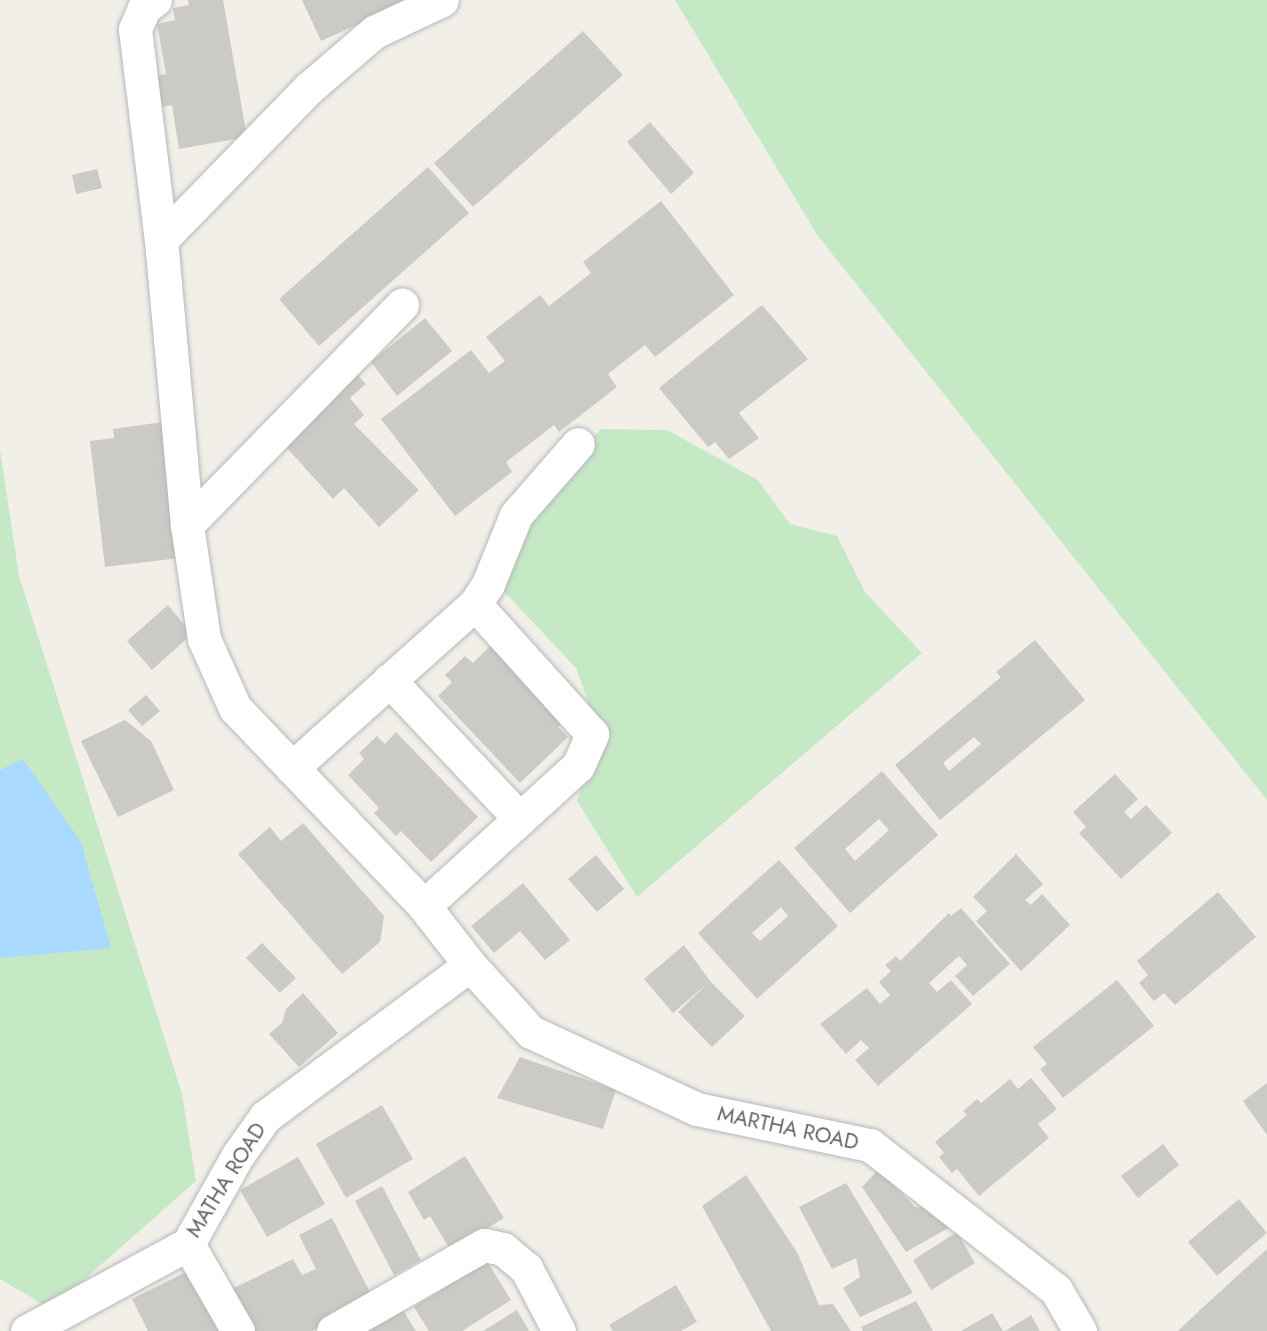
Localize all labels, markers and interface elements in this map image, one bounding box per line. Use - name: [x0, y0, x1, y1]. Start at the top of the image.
- street label: MARTHA ROAD: [715, 1101, 861, 1155]
- street label: MATHA ROAD: [181, 1118, 271, 1242]

